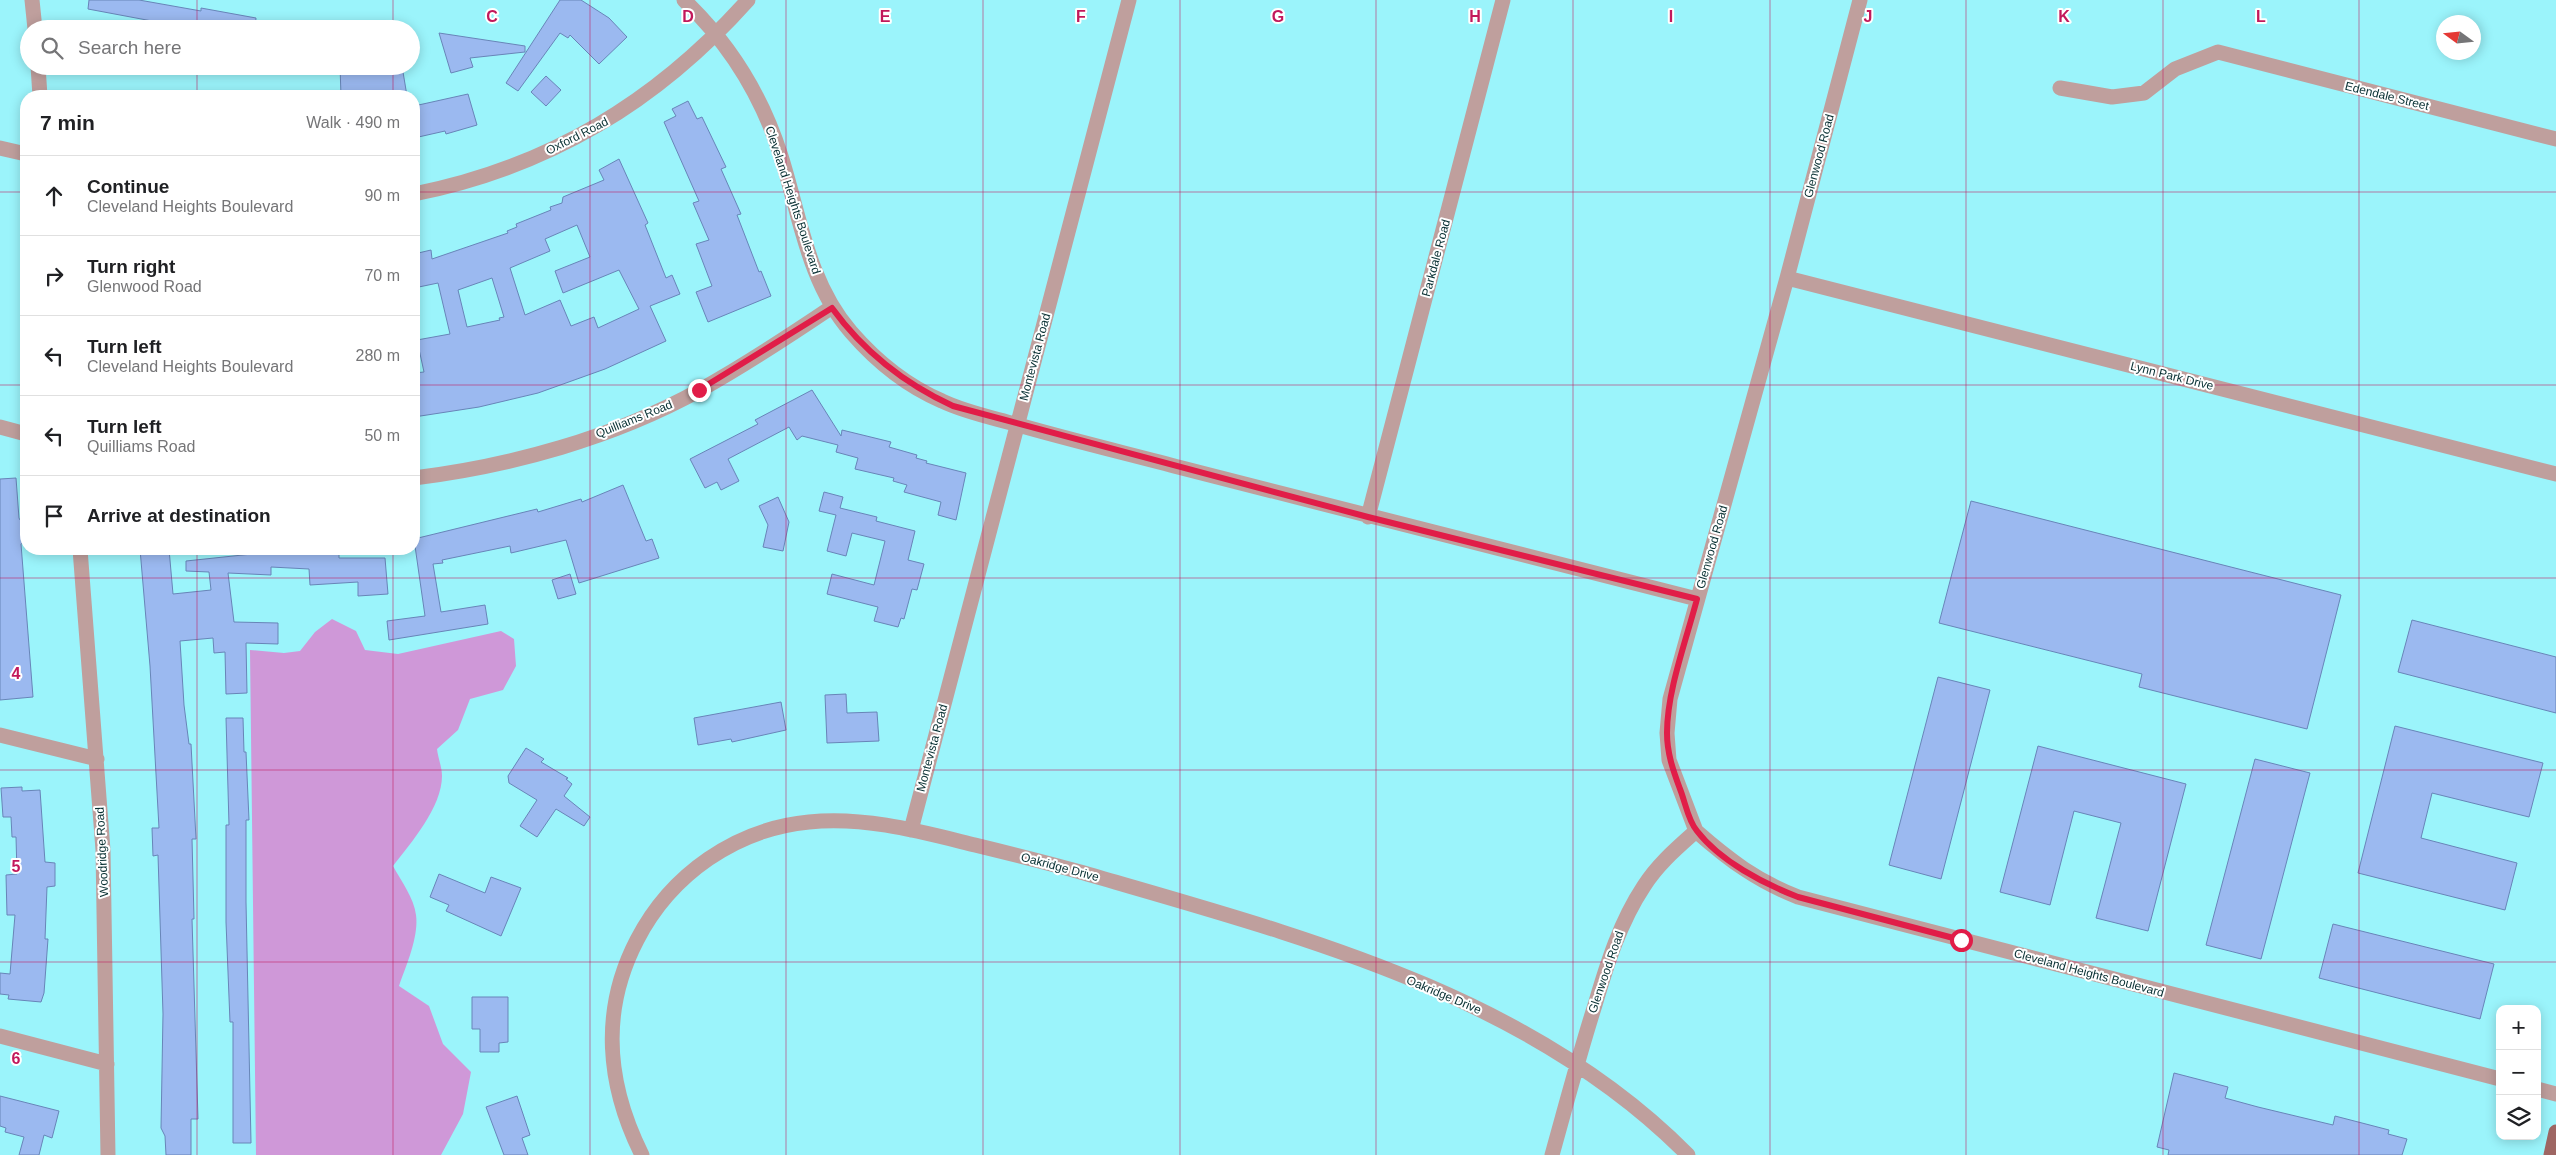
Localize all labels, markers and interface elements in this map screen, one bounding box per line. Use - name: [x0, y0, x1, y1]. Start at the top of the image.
- text: C: [486, 8, 498, 25]
- text: D: [682, 8, 694, 25]
- text: E: [880, 8, 891, 25]
- text: F: [1076, 8, 1086, 25]
- text: G: [1272, 8, 1284, 25]
- text: H: [1469, 8, 1481, 25]
- text: I: [1669, 8, 1673, 25]
- text: J: [1864, 8, 1872, 25]
- text: K: [2058, 8, 2070, 25]
- text: L: [2256, 8, 2266, 25]
- north arrow: [2436, 15, 2481, 60]
- search box: [20, 20, 420, 75]
- icon: search: [38, 34, 66, 62]
- text: Search here: [78, 37, 182, 58]
- street label: Edendale Street: [2344, 79, 2431, 113]
- text: 7 min: [40, 111, 95, 134]
- street label: Glenwood Road: [1801, 113, 1837, 199]
- text: Walk · 490 m: [306, 114, 400, 131]
- street label: Oxford Road: [544, 114, 610, 158]
- street label: Cleveland Heights Boulevard: [762, 124, 824, 276]
- text: Continue: [87, 176, 169, 197]
- icon: ahead: [40, 182, 68, 210]
- text: 90 m: [364, 187, 400, 204]
- text: Cleveland Heights Boulevard: [87, 198, 293, 215]
- street label: Parkdale Road: [1419, 218, 1453, 298]
- text: Turn right: [87, 256, 175, 277]
- icon: right: [40, 262, 68, 290]
- text: 70 m: [364, 267, 400, 284]
- text: Glenwood Road: [87, 278, 202, 295]
- street label: Montevista Road: [1017, 312, 1053, 402]
- text: Turn left: [87, 336, 162, 357]
- icon: left: [40, 342, 68, 370]
- text: 280 m: [356, 347, 400, 364]
- text: Cleveland Heights Boulevard: [87, 358, 293, 375]
- street label: Lynn Park Drive: [2129, 359, 2215, 393]
- route end: [688, 379, 711, 402]
- street label: Quilliams Road: [594, 397, 674, 441]
- text: Turn left: [87, 416, 162, 437]
- icon: left: [40, 422, 68, 450]
- text: 50 m: [364, 427, 400, 444]
- text: Quilliams Road: [87, 438, 195, 455]
- icon: arrive: [40, 502, 68, 530]
- street label: Glenwood Road: [1693, 504, 1731, 590]
- text: Arrive at destination: [87, 505, 271, 526]
- text: 4: [12, 665, 21, 682]
- street label: Montevista Road: [914, 703, 950, 793]
- street label: Woodridge Road: [93, 807, 111, 897]
- street label: Oakridge Drive: [1020, 850, 1101, 884]
- text: 5: [12, 858, 21, 875]
- street label: Glenwood Road: [1585, 929, 1627, 1015]
- route start: [1950, 929, 1973, 952]
- street label: Cleveland Heights Boulevard: [2012, 946, 2166, 1000]
- street label: Oakridge Drive: [1404, 973, 1484, 1017]
- map controls: [2496, 1005, 2541, 1140]
- button: +: [2496, 1005, 2541, 1050]
- text: 6: [12, 1050, 21, 1067]
- button: −: [2496, 1050, 2541, 1095]
- button: layers: [2496, 1095, 2541, 1140]

